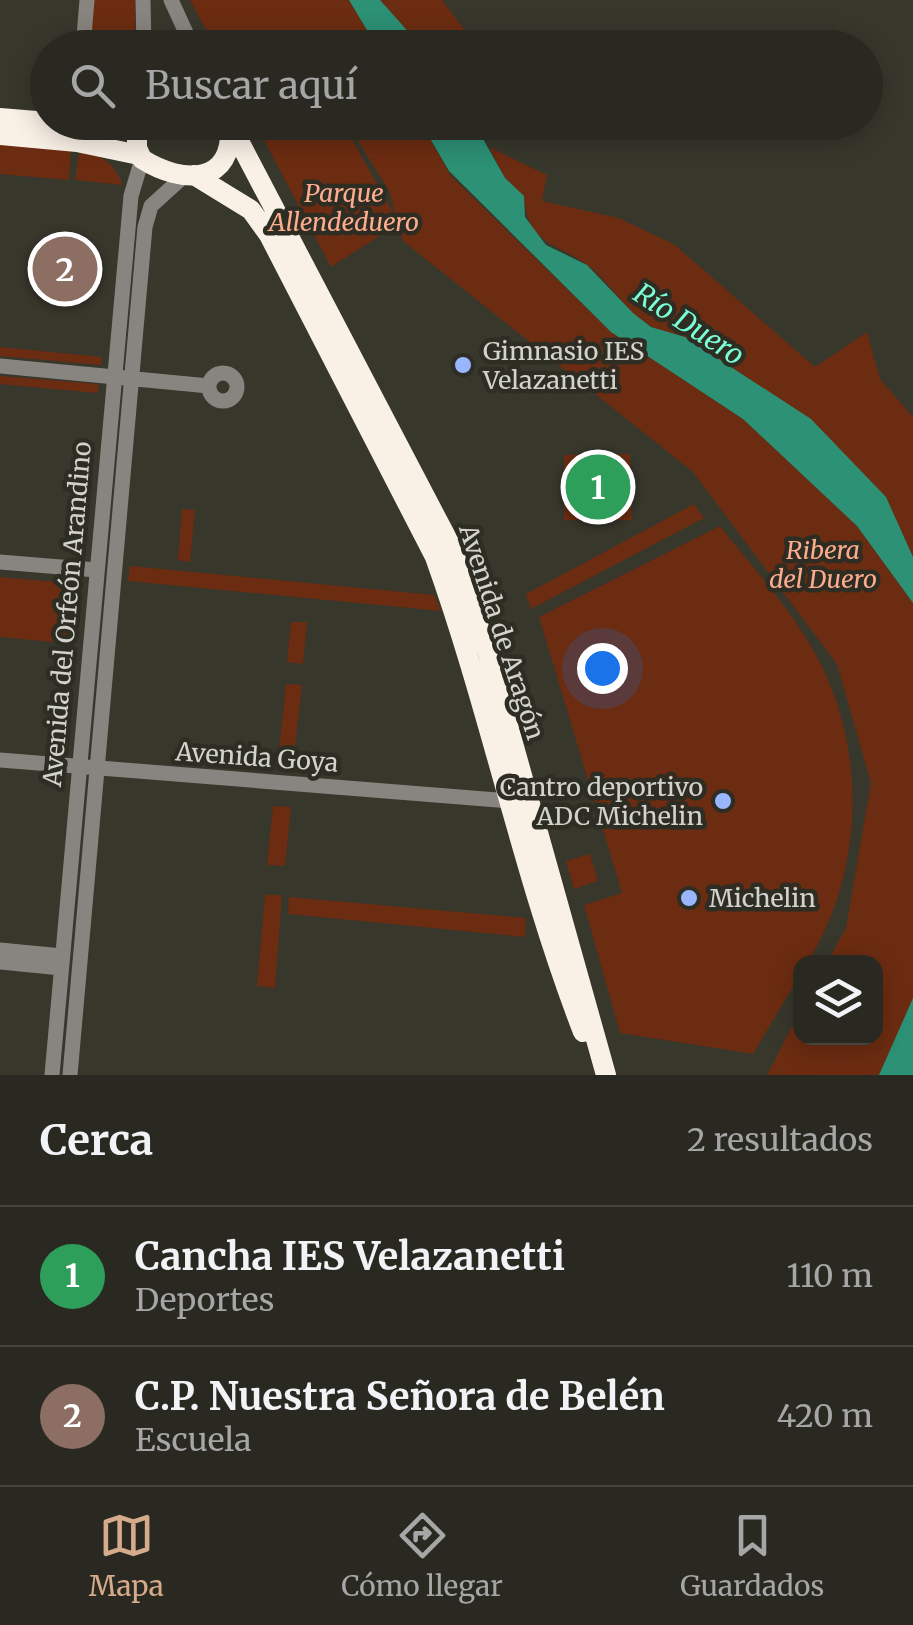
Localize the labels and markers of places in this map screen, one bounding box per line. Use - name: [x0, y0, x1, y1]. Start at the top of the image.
- pin: 2: [32, 232, 98, 306]
- place label: Gimnasio IES Velazanetti: [482, 335, 644, 396]
- marker: Gimnasio IES Velazanetti: [452, 354, 474, 376]
- pin: 1: [566, 450, 630, 524]
- place label: Cantro deportivo ADC Michelin: [500, 771, 703, 832]
- marker: Cantro deportivo ADC Michelin: [712, 790, 734, 812]
- place label: Michelin: [709, 882, 816, 914]
- marker: Michelin: [678, 887, 700, 909]

